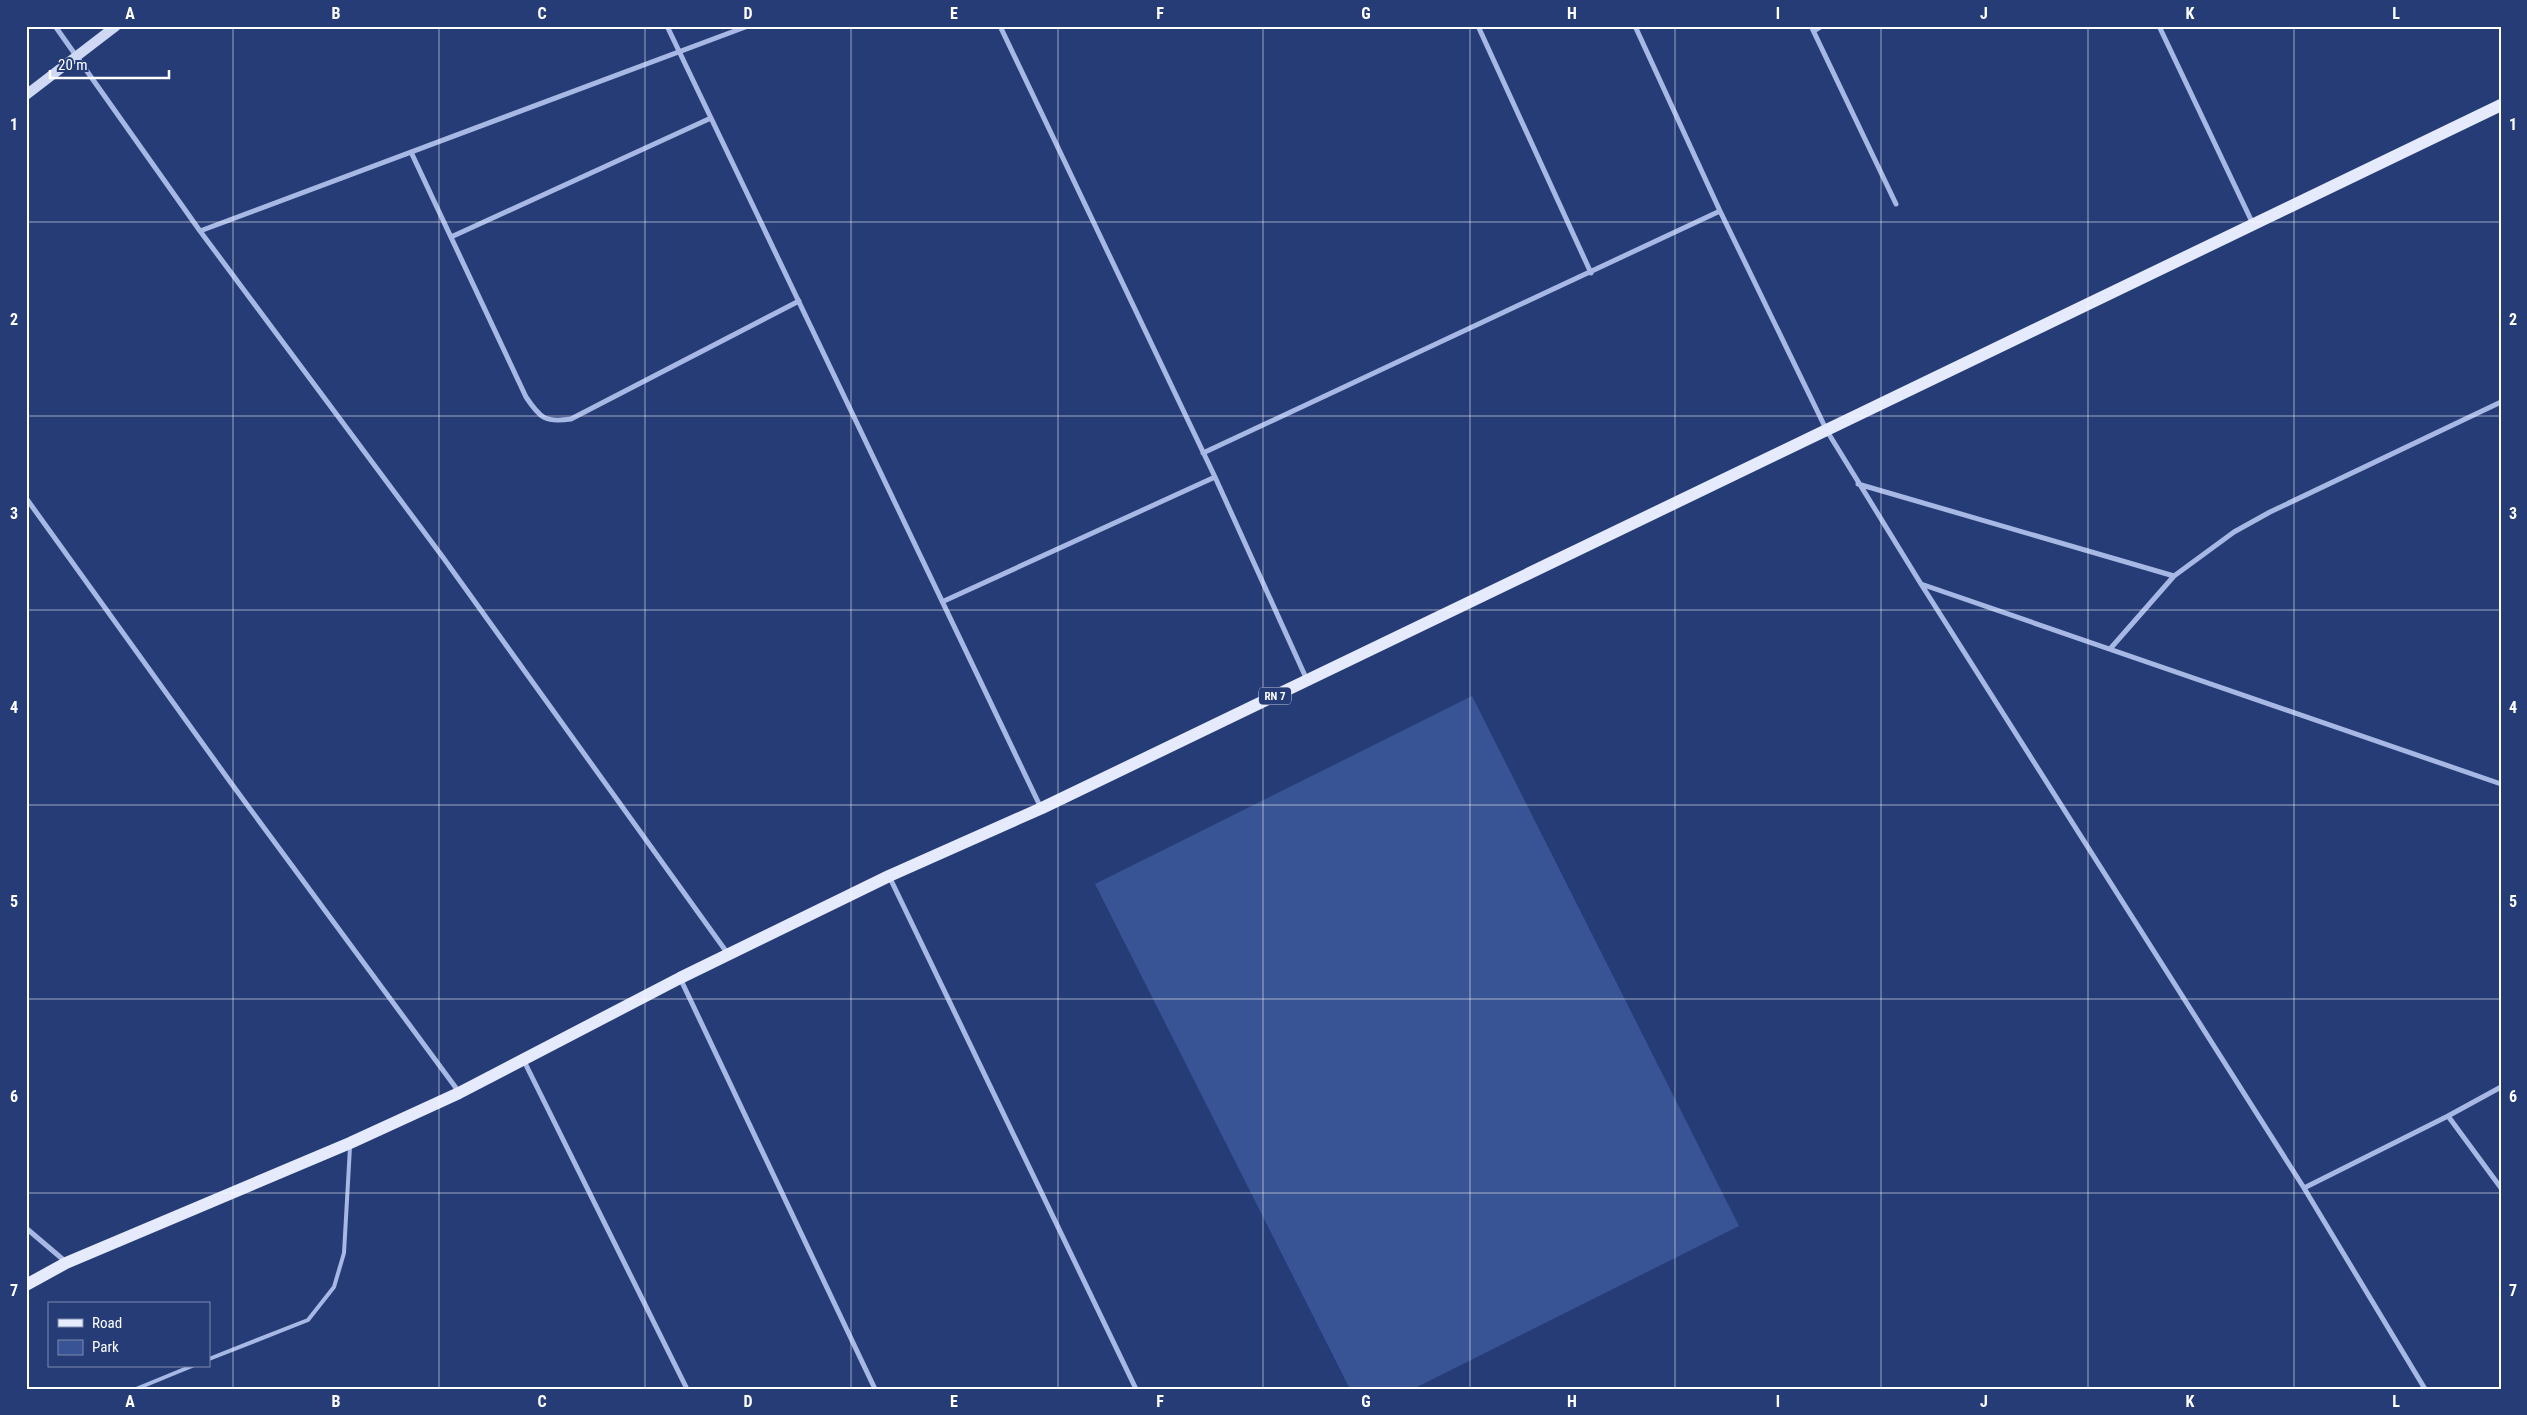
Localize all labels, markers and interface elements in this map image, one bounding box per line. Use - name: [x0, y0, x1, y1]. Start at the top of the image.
- text: A: [125, 4, 135, 23]
- text: B: [332, 4, 341, 23]
- text: C: [537, 4, 547, 23]
- text: D: [743, 4, 753, 23]
- text: E: [950, 4, 958, 23]
- text: F: [1156, 4, 1164, 23]
- text: G: [1361, 4, 1371, 23]
- text: H: [1567, 4, 1577, 23]
- text: I: [1776, 4, 1780, 23]
- text: J: [1980, 4, 1988, 23]
- text: K: [2186, 4, 2195, 23]
- text: L: [2392, 4, 2400, 23]
- scale bar: [50, 48, 169, 80]
- text: 20 m: [58, 56, 88, 74]
- text: 1: [10, 115, 18, 134]
- text: 1: [2509, 115, 2517, 134]
- text: 2: [10, 310, 18, 329]
- text: 2: [2509, 310, 2517, 329]
- text: 3: [10, 504, 18, 523]
- text: 3: [2509, 504, 2517, 523]
- road number: RN 7: [1259, 688, 1291, 704]
- text: 4: [10, 698, 18, 717]
- text: 4: [2509, 698, 2517, 717]
- text: 5: [10, 892, 18, 911]
- text: 5: [2509, 892, 2517, 911]
- text: 6: [10, 1087, 18, 1106]
- text: 6: [2509, 1087, 2517, 1106]
- text: 7: [10, 1281, 18, 1300]
- text: 7: [2509, 1281, 2517, 1300]
- legend: [48, 1302, 210, 1368]
- text: Road: [92, 1314, 122, 1332]
- text: Park: [92, 1338, 119, 1356]
- text: A: [125, 1392, 135, 1411]
- text: B: [332, 1392, 341, 1411]
- text: C: [537, 1392, 547, 1411]
- text: D: [743, 1392, 753, 1411]
- text: E: [950, 1392, 958, 1411]
- text: F: [1156, 1392, 1164, 1411]
- text: G: [1361, 1392, 1371, 1411]
- text: H: [1567, 1392, 1577, 1411]
- text: I: [1776, 1392, 1780, 1411]
- text: J: [1980, 1392, 1988, 1411]
- text: K: [2186, 1392, 2195, 1411]
- text: L: [2392, 1392, 2400, 1411]

